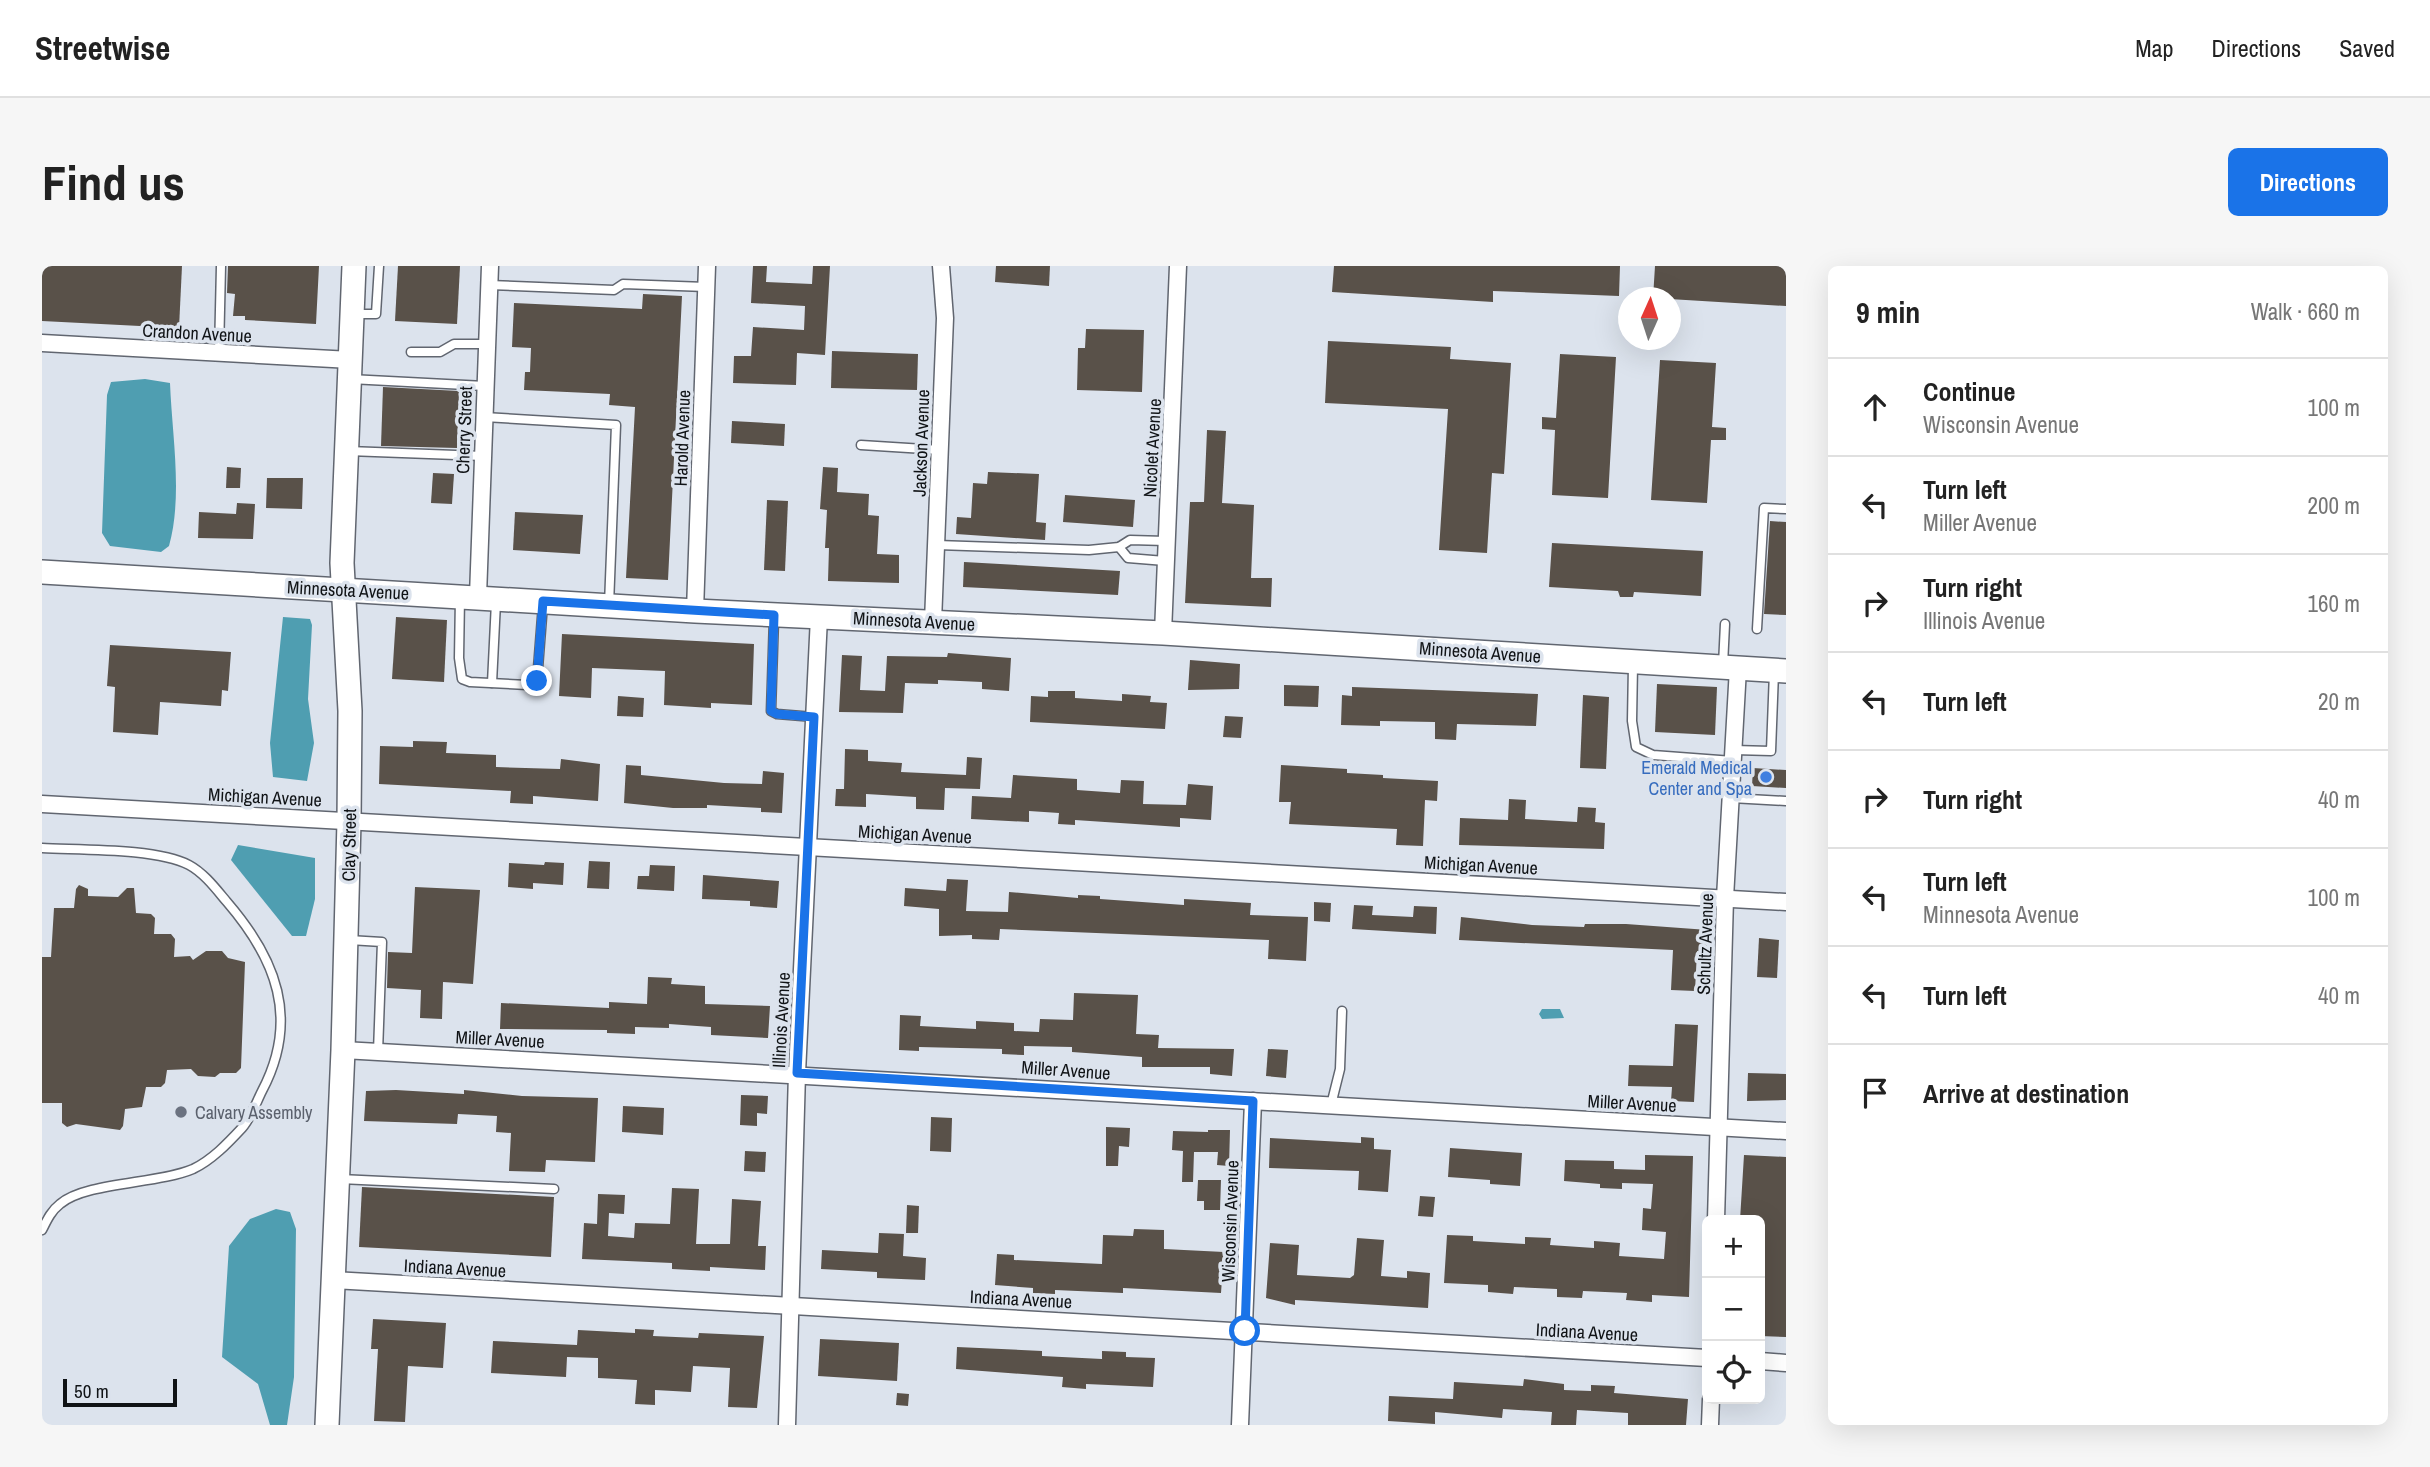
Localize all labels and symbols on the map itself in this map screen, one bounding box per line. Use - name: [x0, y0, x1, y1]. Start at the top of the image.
- north arrow: [1618, 287, 1681, 350]
- street label: Crandon Avenue: [142, 318, 252, 348]
- street label: Cherry Street: [450, 386, 478, 474]
- street label: Harold Avenue: [668, 389, 696, 487]
- street label: Jackson Avenue: [907, 389, 935, 497]
- street label: Nicolet Avenue: [1137, 398, 1167, 498]
- street label: Minnesota Avenue: [286, 574, 410, 606]
- street label: Minnesota Avenue: [852, 605, 976, 637]
- street label: Minnesota Avenue: [1418, 635, 1542, 669]
- route end: [521, 665, 552, 696]
- place label: Emerald Medical Center and Spa: [1641, 755, 1752, 801]
- marker: Emerald Medical Center and Spa: [1758, 769, 1774, 785]
- street label: Michigan Avenue: [208, 782, 322, 812]
- street label: Clay Street: [336, 808, 362, 882]
- street label: Michigan Avenue: [858, 819, 972, 849]
- street label: Michigan Avenue: [1424, 850, 1538, 880]
- street label: Schultz Avenue: [1691, 893, 1719, 995]
- street label: Illinois Avenue: [766, 972, 796, 1068]
- street label: Miller Avenue: [455, 1024, 545, 1054]
- street label: Miller Avenue: [1021, 1054, 1111, 1086]
- street label: Miller Avenue: [1587, 1088, 1677, 1118]
- place label: Calvary Assembly: [195, 1100, 313, 1125]
- marker: Calvary Assembly: [173, 1104, 189, 1120]
- street label: Wisconsin Avenue: [1215, 1160, 1245, 1282]
- street label: Indiana Avenue: [403, 1253, 507, 1283]
- street label: Indiana Avenue: [969, 1284, 1073, 1314]
- route start: [1229, 1315, 1260, 1346]
- street label: Indiana Avenue: [1535, 1317, 1639, 1347]
- scale bar: [63, 1376, 177, 1408]

